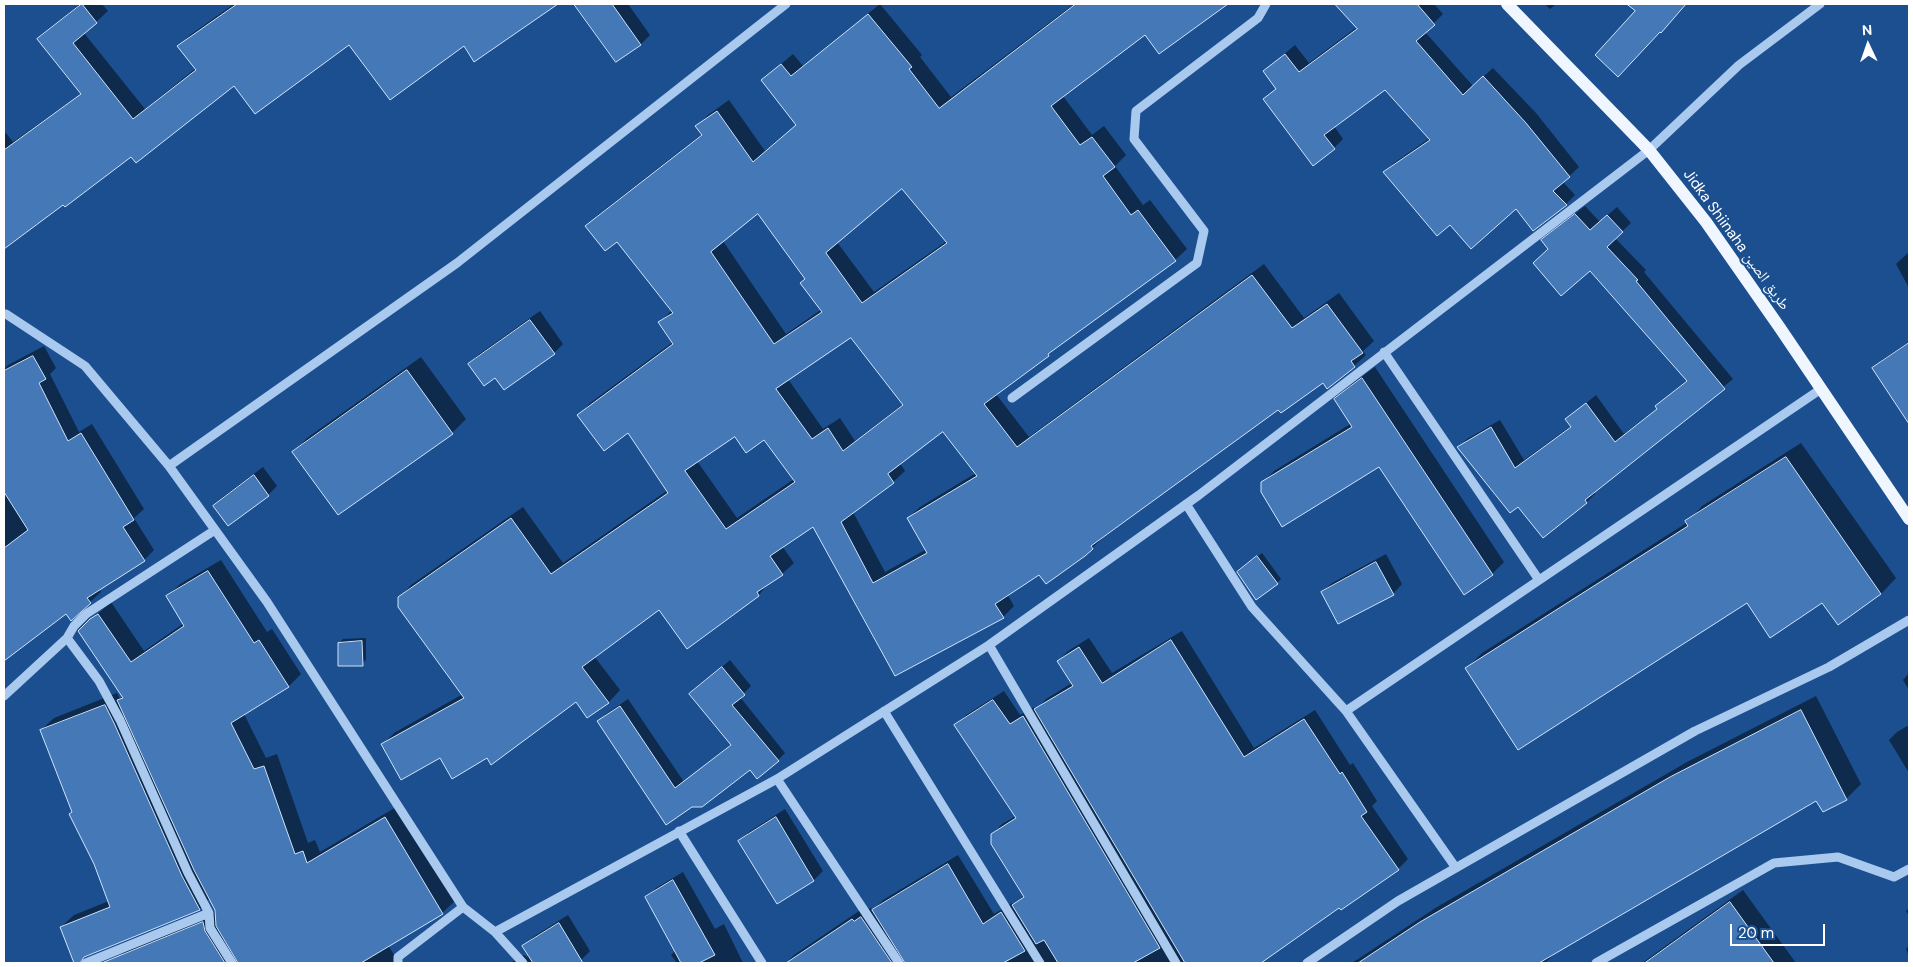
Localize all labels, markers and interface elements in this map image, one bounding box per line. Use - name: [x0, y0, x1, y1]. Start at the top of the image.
- north arrow: [1843, 20, 1893, 70]
- text: N: [1862, 21, 1873, 39]
- street label: Jidka Shiinaha طريق الصين: [1679, 166, 1793, 314]
- scale bar: [1733, 914, 1828, 946]
- text: 20 m: [1738, 923, 1774, 943]

